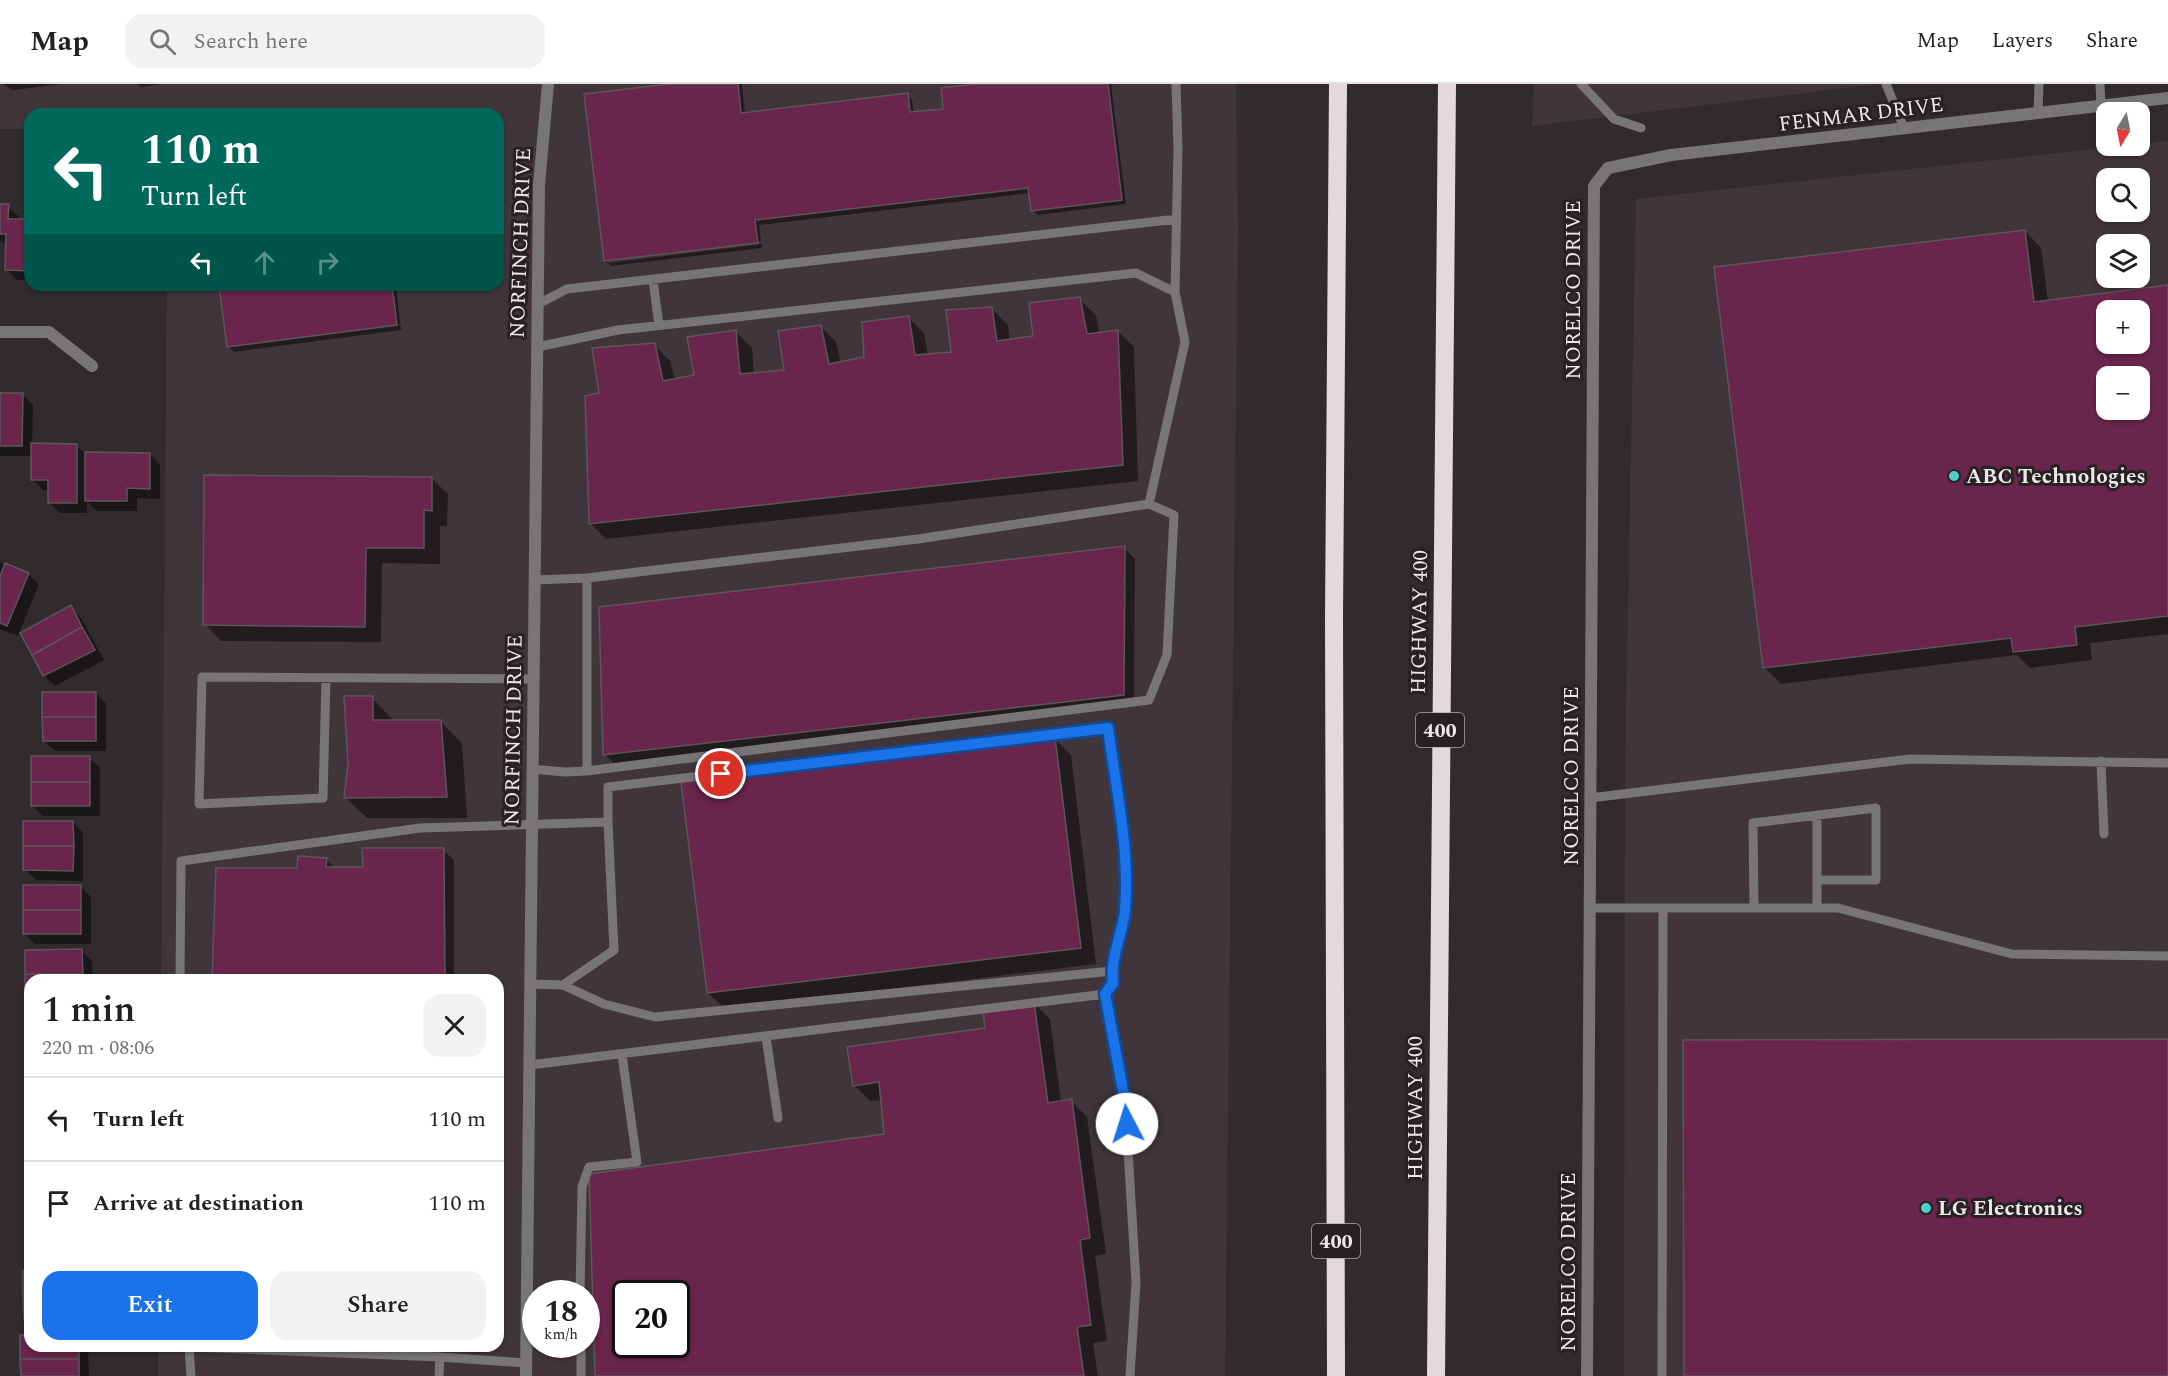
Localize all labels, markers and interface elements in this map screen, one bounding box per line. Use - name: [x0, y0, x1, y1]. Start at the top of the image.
- search box: [125, 14, 545, 68]
- text: Map: [30, 20, 89, 63]
- icon: search: [146, 25, 179, 58]
- text: Search here: [194, 25, 308, 58]
- text: Map: [1917, 25, 1959, 57]
- text: Layers: [1992, 25, 2053, 57]
- text: Share: [2086, 25, 2138, 57]
- street label: FENMAR DRIVE: [1777, 89, 1945, 141]
- north arrow: [2096, 102, 2150, 156]
- map controls: [2096, 102, 2150, 420]
- text: 110 m: [141, 119, 260, 182]
- icon: left: [42, 132, 120, 210]
- street label: NORFINCH DRIVE: [502, 147, 540, 339]
- button: search: [2096, 168, 2150, 222]
- text: Turn left: [141, 176, 247, 218]
- street label: NORELCO DRIVE: [1558, 200, 1590, 380]
- button: layers: [2096, 234, 2150, 288]
- icon: left: [185, 246, 218, 279]
- icon: ahead: [248, 246, 281, 279]
- icon: right: [311, 246, 344, 279]
- button: +: [2096, 300, 2150, 354]
- button: −: [2096, 366, 2150, 420]
- place label: ABC Technologies: [1966, 461, 2146, 493]
- marker: ABC Technologies: [1947, 469, 1961, 483]
- street label: HIGHWAY 400: [1403, 550, 1437, 694]
- street label: NORFINCH DRIVE: [496, 634, 532, 826]
- street label: NORELCO DRIVE: [1556, 686, 1588, 866]
- road number: 400: [1416, 713, 1464, 747]
- pin: [695, 748, 746, 799]
- icon: arrive: [704, 757, 737, 790]
- text: 1 min: [42, 983, 135, 1038]
- button: close: [423, 994, 486, 1057]
- text: 220 m · 08:06: [42, 1033, 154, 1063]
- street label: HIGHWAY 400: [1400, 1036, 1432, 1180]
- position arrow: [1095, 1092, 1159, 1156]
- icon: left: [42, 1103, 75, 1136]
- text: Turn left: [93, 1103, 185, 1136]
- text: 110 m: [429, 1103, 486, 1136]
- street label: NORELCO DRIVE: [1553, 1172, 1585, 1352]
- icon: arrive: [42, 1187, 75, 1220]
- text: Arrive at destination: [93, 1187, 304, 1220]
- text: 110 m: [429, 1187, 486, 1220]
- place label: LG Electronics: [1938, 1193, 2083, 1225]
- marker: LG Electronics: [1919, 1201, 1933, 1215]
- road number: 400: [1312, 1224, 1360, 1258]
- button: Exit: [42, 1271, 258, 1340]
- button: Share: [270, 1271, 486, 1340]
- speed limit sign: 20: [612, 1280, 690, 1358]
- text: 18: [544, 1289, 578, 1335]
- text: km/h: [544, 1323, 578, 1346]

